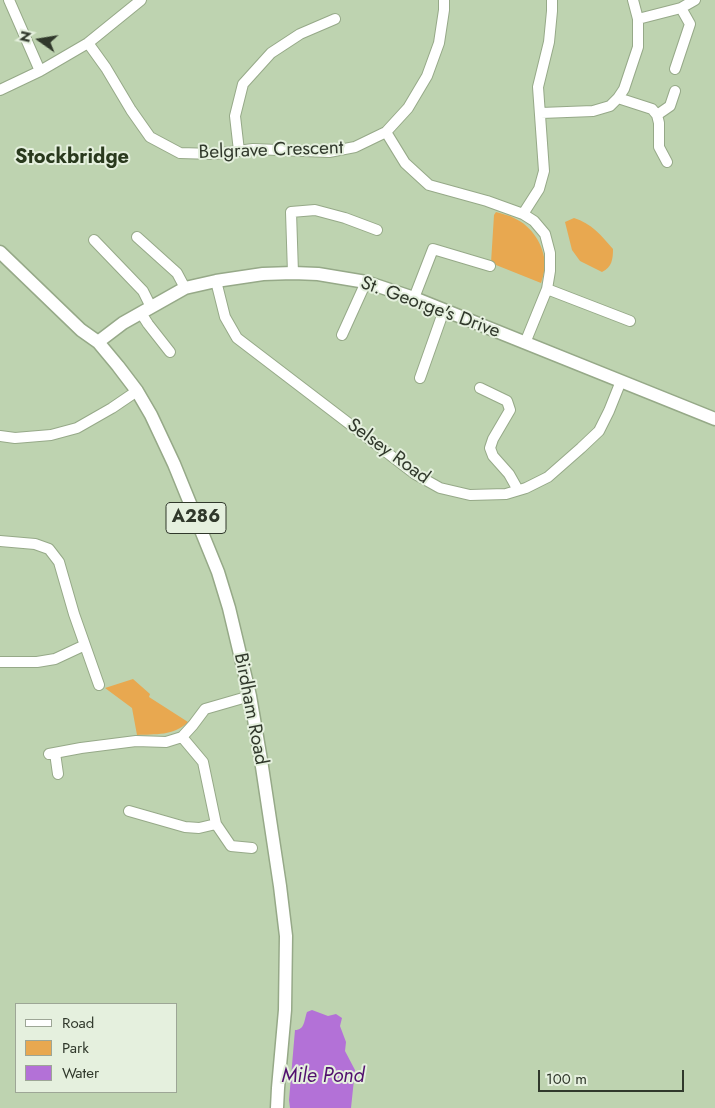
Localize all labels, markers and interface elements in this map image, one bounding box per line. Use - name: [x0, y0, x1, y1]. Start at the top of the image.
- north arrow: [15, 15, 65, 65]
- text: N: [14, 29, 36, 44]
- street label: Belgrave Crescent: [198, 137, 344, 165]
- district label: Stockbridge: [15, 146, 129, 170]
- street label: St. George's Drive: [357, 272, 503, 344]
- street label: Selsey Road: [342, 414, 434, 490]
- road number: A286: [166, 502, 226, 534]
- street label: Birdham Road: [228, 651, 272, 767]
- legend: [15, 1003, 178, 1093]
- text: Road: [62, 1012, 94, 1034]
- text: Park: [62, 1037, 89, 1059]
- scale bar: [540, 1060, 686, 1092]
- text: Water: [62, 1062, 99, 1084]
- water label: Mile Pond: [281, 1065, 365, 1089]
- text: 100 m: [546, 1068, 587, 1090]

